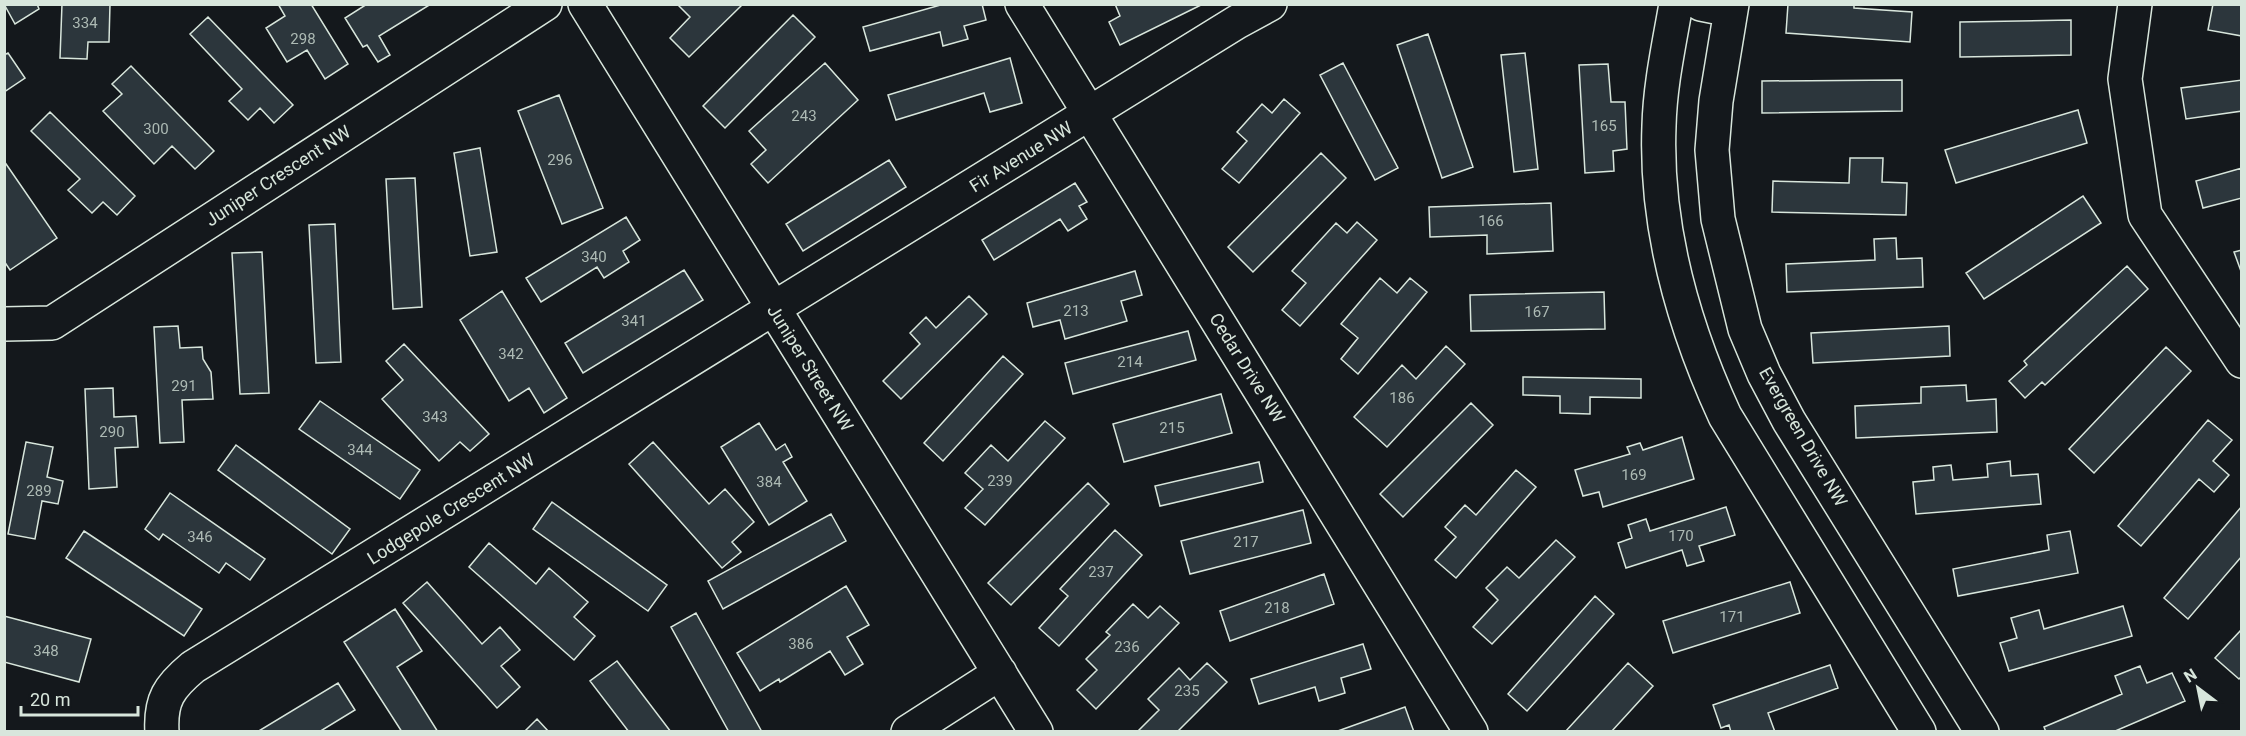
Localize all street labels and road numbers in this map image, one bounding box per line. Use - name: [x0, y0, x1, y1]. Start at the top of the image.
- street label: Fir Avenue NW: [966, 117, 1076, 196]
- street label: Juniper Crescent NW: [201, 121, 354, 230]
- street label: Juniper Street NW: [763, 301, 858, 435]
- street label: Cedar Drive NW: [1205, 309, 1290, 427]
- street label: Evergreen Drive NW: [1755, 363, 1852, 510]
- street label: Lodgepole Crescent NW: [363, 448, 538, 569]

